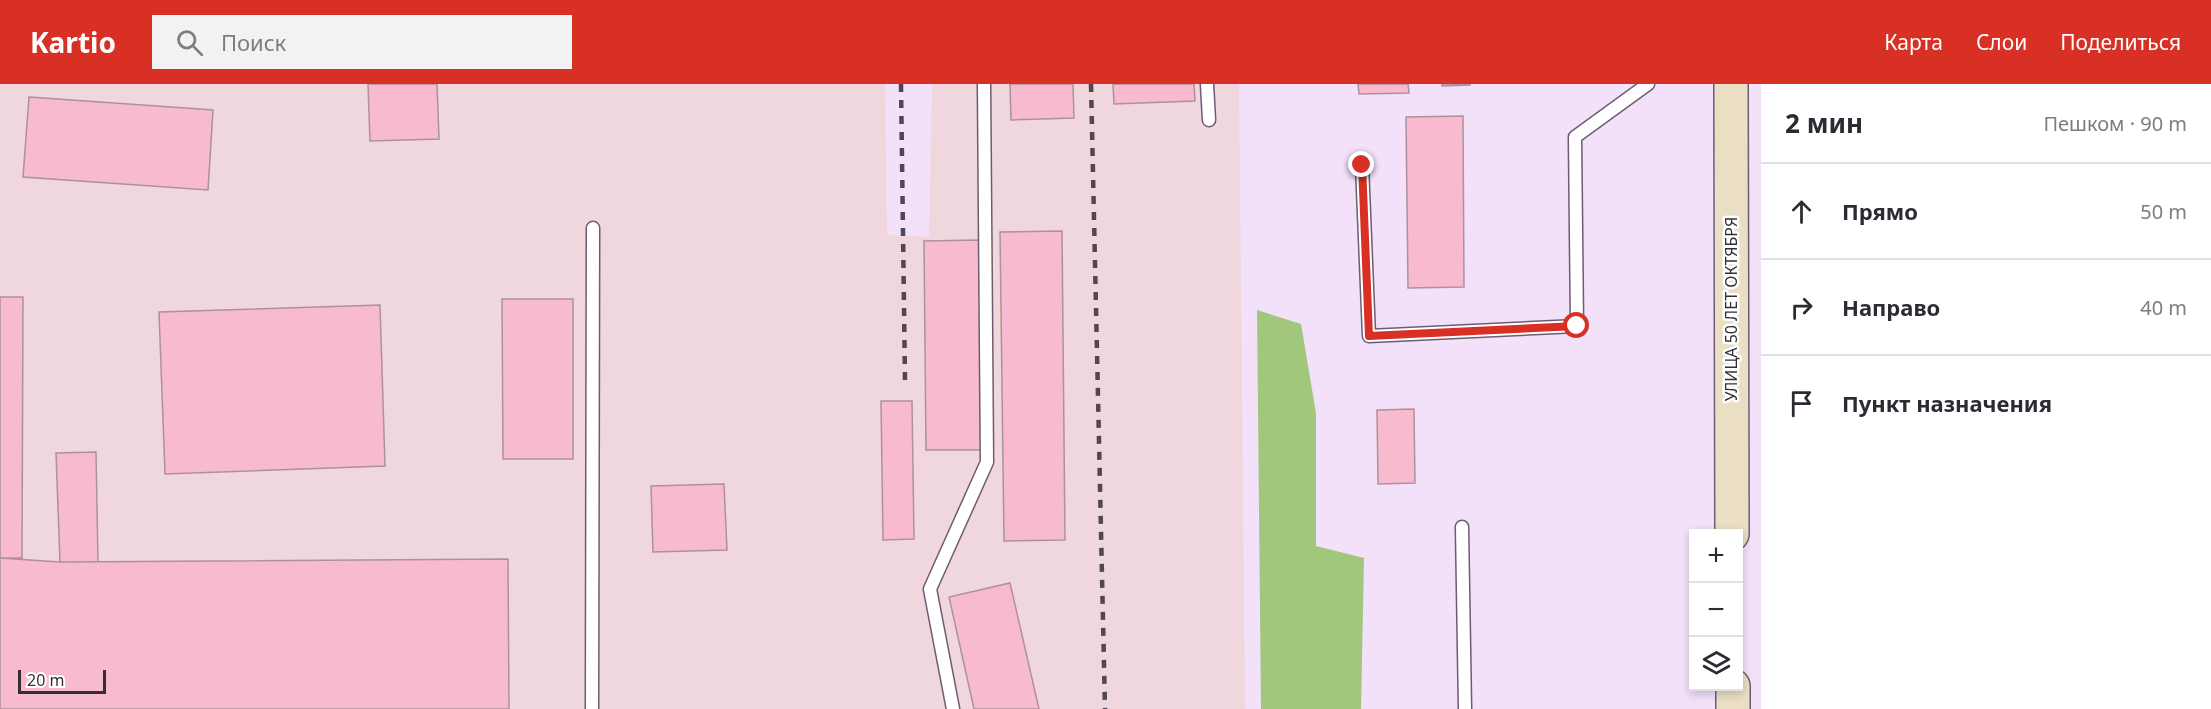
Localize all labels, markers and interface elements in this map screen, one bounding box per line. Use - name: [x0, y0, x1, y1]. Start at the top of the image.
- search box: [152, 15, 572, 69]
- text: Kartio: [30, 23, 116, 61]
- icon: search: [173, 26, 206, 59]
- text: Поиск: [221, 27, 286, 57]
- text: Карта: [1884, 28, 1943, 56]
- text: Слои: [1976, 28, 2027, 56]
- text: Поделиться: [2060, 28, 2181, 56]
- text: 2 мин: [1785, 105, 1863, 141]
- text: Пешком · 90 m: [2043, 110, 2187, 137]
- route end: [1348, 151, 1374, 177]
- icon: ahead: [1785, 195, 1818, 228]
- text: Прямо: [1842, 196, 1918, 226]
- text: 50 m: [2140, 198, 2187, 225]
- street label: УЛИЦА 50 ЛЕТ ОКТЯБРЯ: [1720, 217, 1742, 401]
- icon: right: [1785, 291, 1818, 324]
- text: Направо: [1842, 292, 1940, 322]
- text: 40 m: [2140, 294, 2187, 321]
- route start: [1563, 312, 1589, 338]
- icon: arrive: [1785, 387, 1818, 420]
- text: Пункт назначения: [1842, 388, 2052, 418]
- map controls: [1689, 529, 1743, 691]
- button: +: [1689, 529, 1743, 583]
- button: −: [1689, 583, 1743, 637]
- button: layers: [1689, 637, 1743, 691]
- scale bar: [18, 667, 106, 694]
- text: 20 m: [27, 669, 64, 691]

